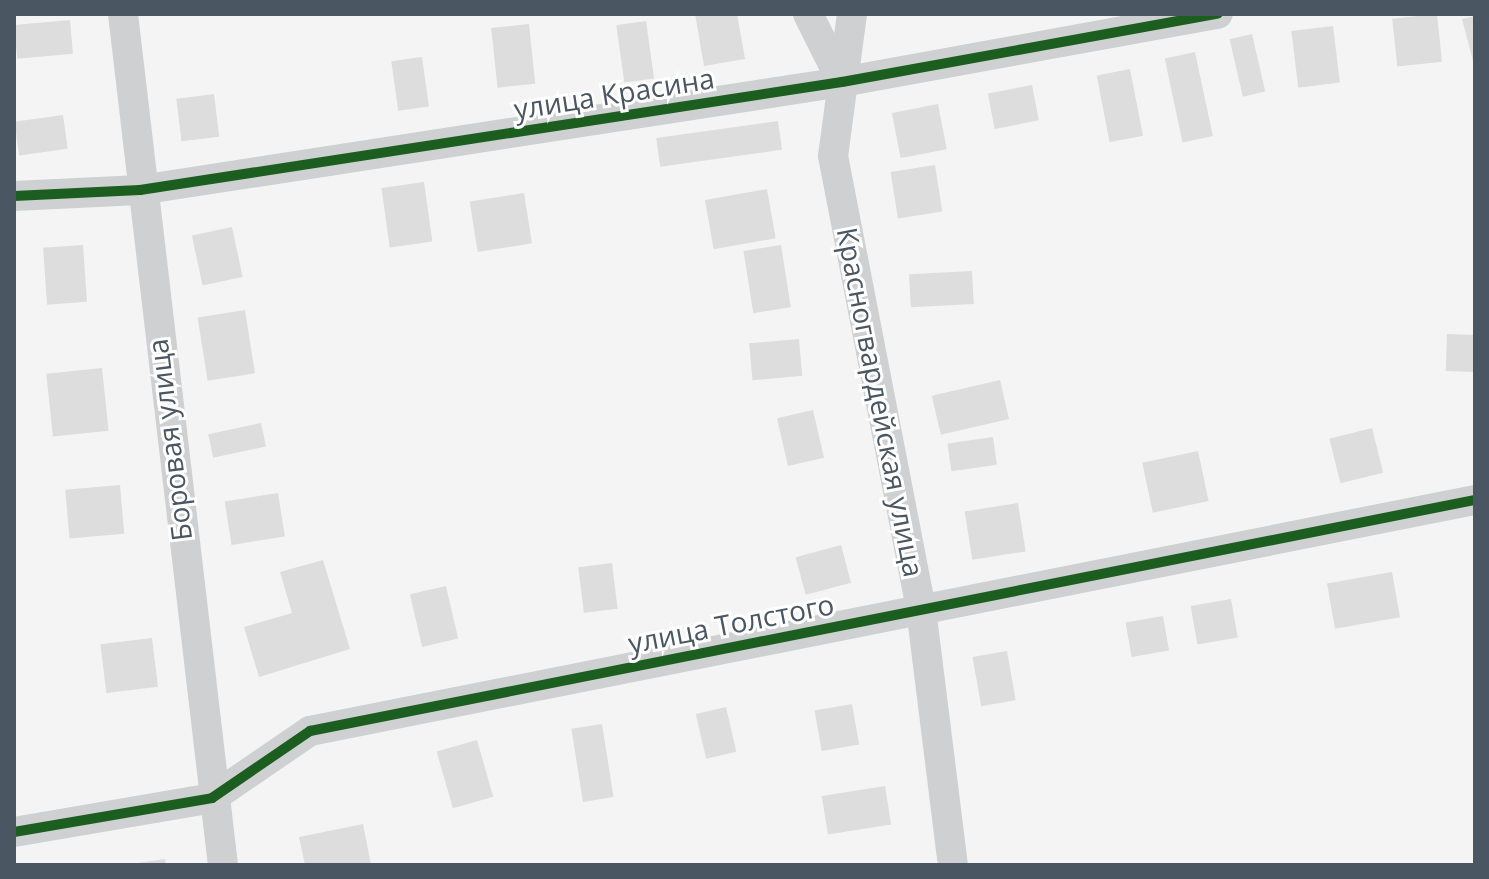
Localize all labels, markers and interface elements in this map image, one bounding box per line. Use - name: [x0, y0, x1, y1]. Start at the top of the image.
- street label: улица Красина: [511, 61, 717, 125]
- street label: Красногвардейская улица: [831, 224, 931, 580]
- street label: Боровая улица: [140, 337, 198, 543]
- street label: улица Толстого: [625, 587, 837, 659]

